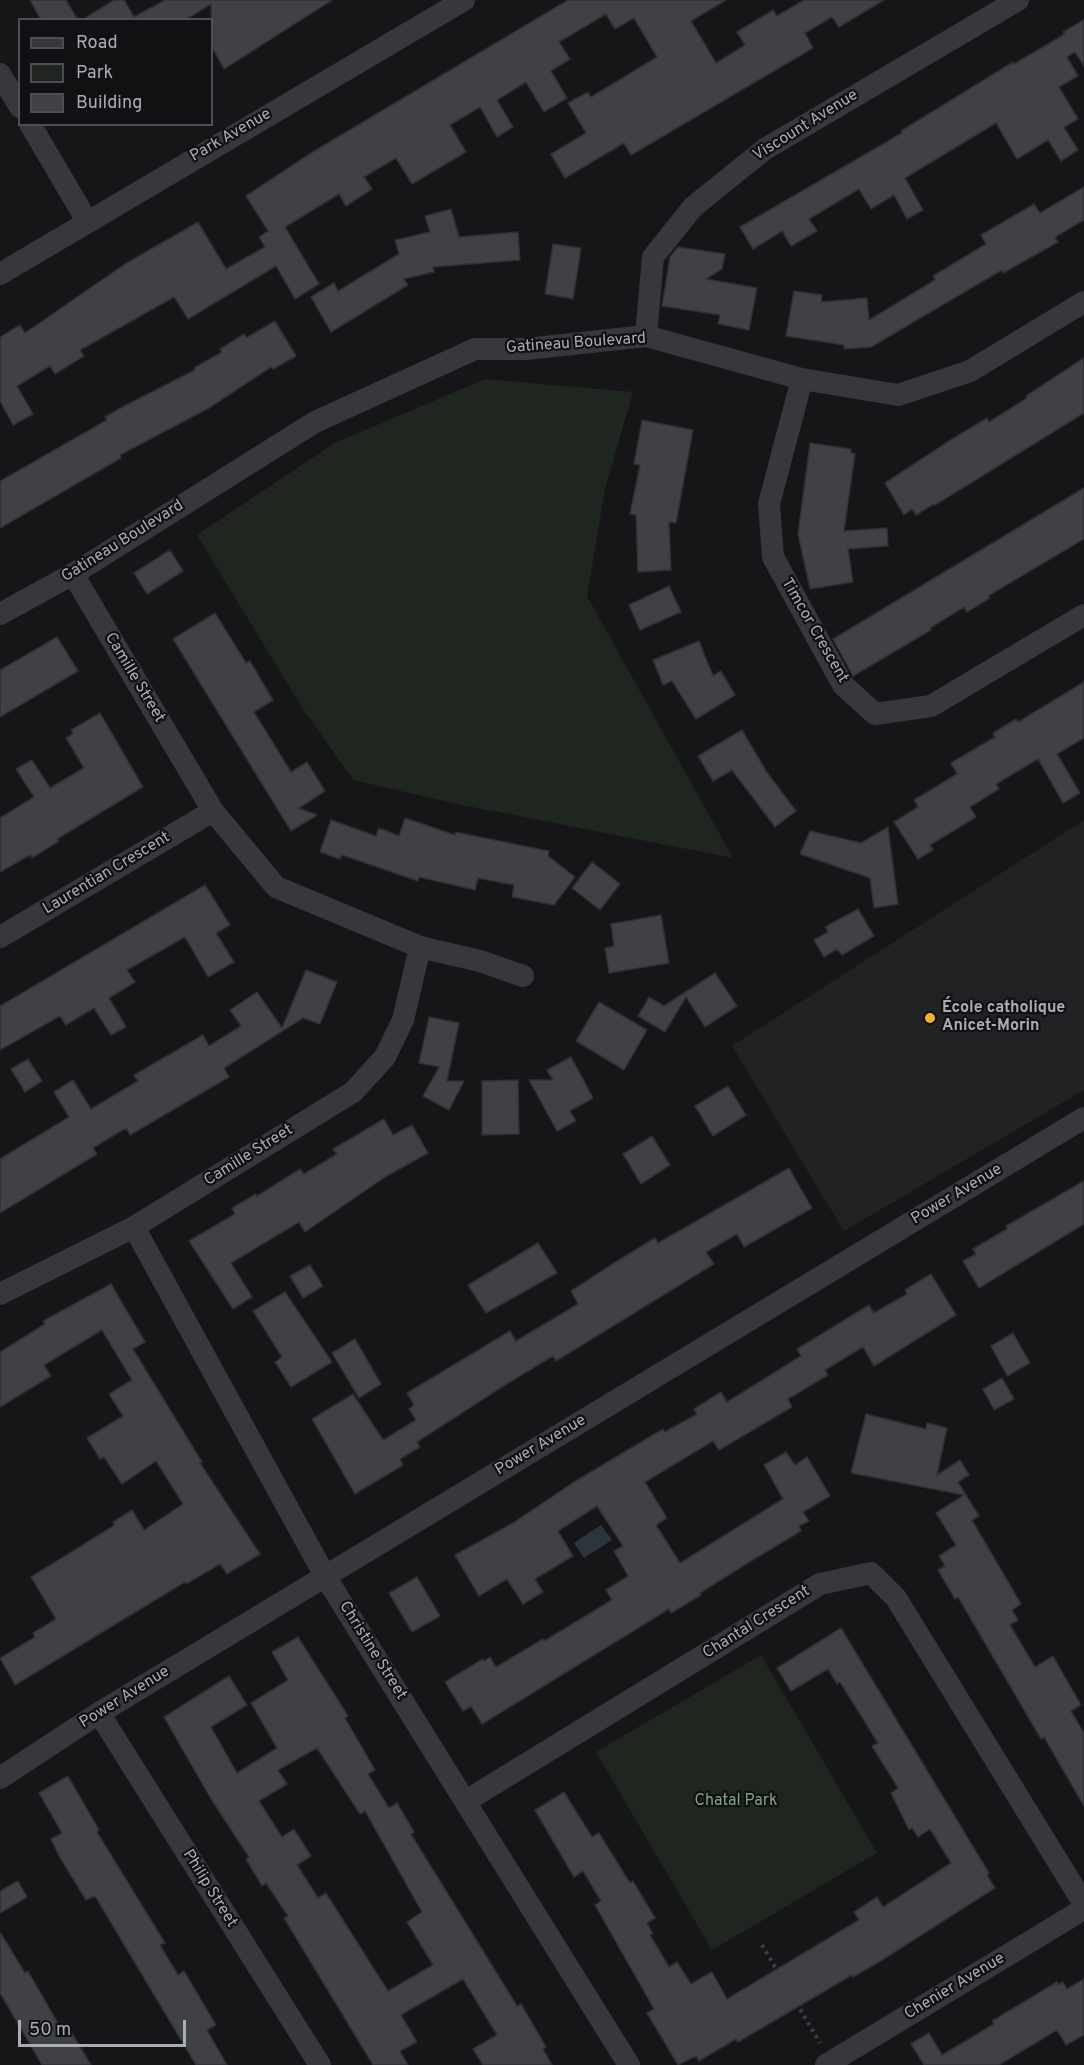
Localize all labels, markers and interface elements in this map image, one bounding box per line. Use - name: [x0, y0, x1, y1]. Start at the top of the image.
- legend: [18, 18, 213, 126]
- text: Road: [76, 32, 118, 55]
- text: Park: [76, 62, 113, 85]
- street label: Viscount Avenue: [750, 86, 862, 166]
- text: Building: [76, 92, 142, 115]
- street label: Park Avenue: [187, 105, 275, 167]
- street label: Gatineau Boulevard: [505, 330, 647, 358]
- street label: Gatineau Boulevard: [58, 497, 188, 587]
- street label: Timcor Crescent: [776, 575, 852, 687]
- street label: Camille Street: [100, 630, 168, 726]
- street label: Laurentian Crescent: [40, 829, 174, 919]
- place label: École catholique Anicet-Morin: [942, 999, 1065, 1037]
- marker: École catholique Anicet-Morin: [923, 1011, 937, 1025]
- street label: Camille Street: [201, 1121, 297, 1191]
- street label: Power Avenue: [908, 1160, 1006, 1230]
- street label: Power Avenue: [492, 1411, 590, 1481]
- street label: Chantal Crescent: [700, 1582, 814, 1664]
- street label: Christine Street: [334, 1598, 410, 1704]
- street label: Power Avenue: [76, 1663, 174, 1733]
- park label: Chatal Park: [695, 1792, 777, 1812]
- street label: Philip Street: [177, 1846, 241, 1932]
- street label: Chenier Avenue: [901, 1949, 1009, 2025]
- scale bar: [21, 2008, 189, 2046]
- text: 50 m: [29, 2019, 71, 2042]

